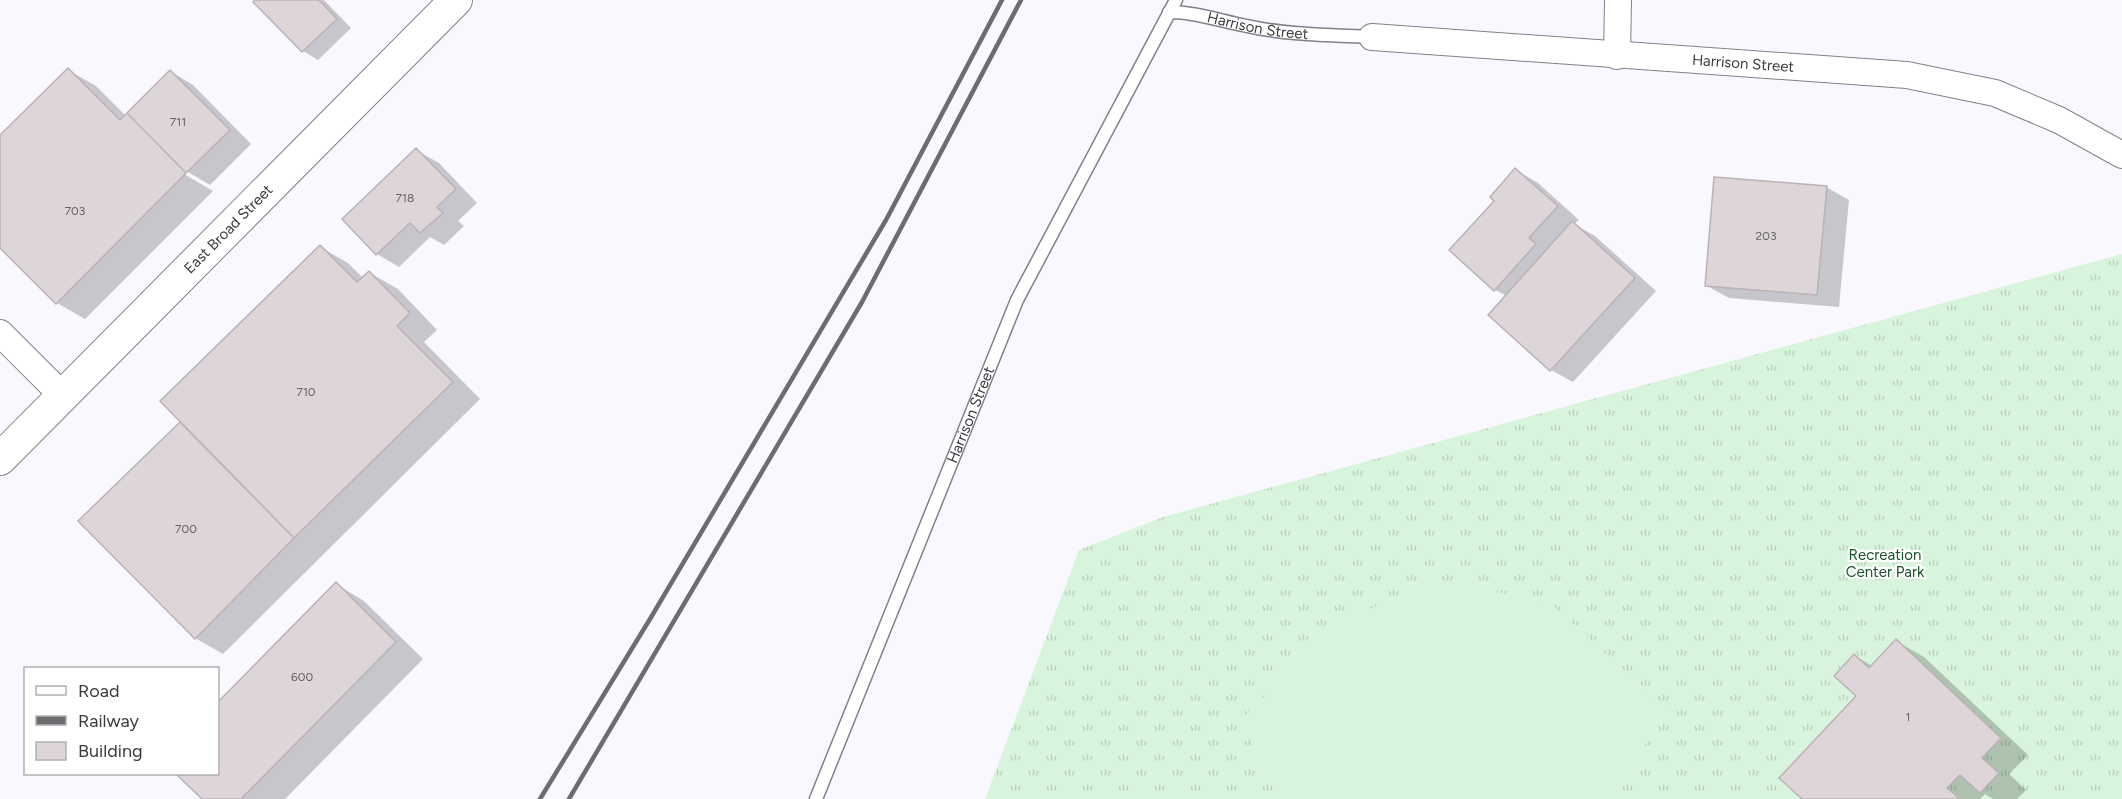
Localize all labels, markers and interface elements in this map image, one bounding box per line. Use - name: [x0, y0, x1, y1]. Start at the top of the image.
- street label: Harrison Street: [1205, 8, 1309, 43]
- street label: Harrison Street: [1691, 51, 1795, 76]
- house number: 711: [170, 115, 186, 129]
- street label: East Broad Street: [180, 181, 277, 277]
- house number: 718: [396, 191, 414, 205]
- house number: 703: [65, 204, 85, 218]
- house number: 203: [1756, 229, 1776, 243]
- street label: Harrison Street: [943, 364, 998, 466]
- house number: 710: [296, 385, 316, 399]
- house number: 700: [175, 522, 197, 536]
- park label: Recreation Center Park: [1846, 546, 1925, 581]
- legend: [24, 667, 219, 775]
- house number: 600: [291, 670, 313, 684]
- text: Road: [78, 680, 119, 702]
- text: Railway: [78, 710, 140, 732]
- house number: 1: [1906, 710, 1910, 724]
- text: Building: [78, 740, 143, 762]

